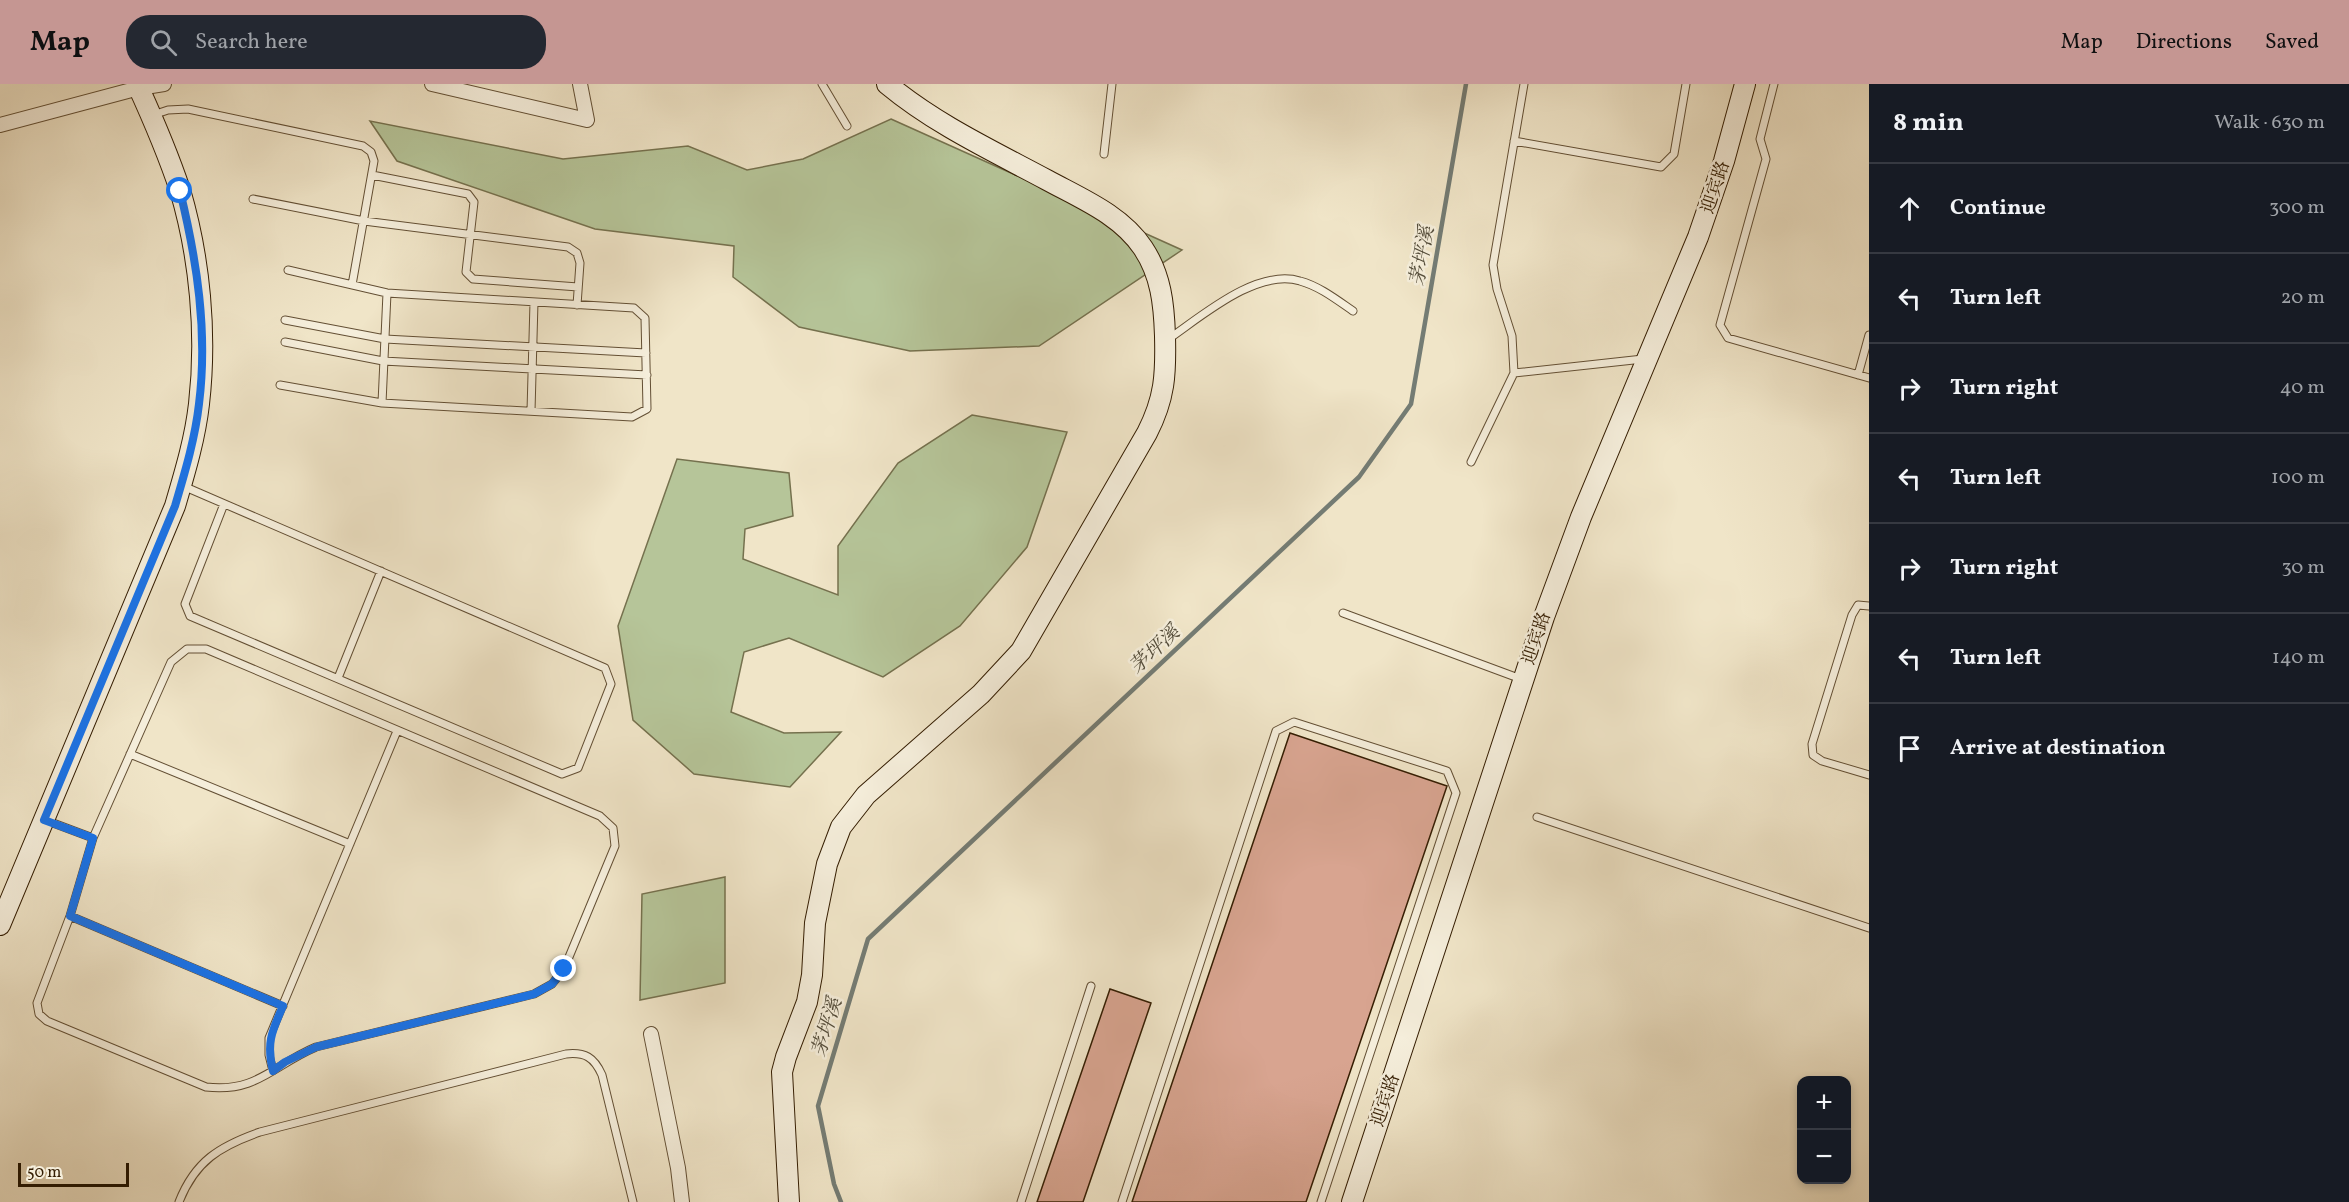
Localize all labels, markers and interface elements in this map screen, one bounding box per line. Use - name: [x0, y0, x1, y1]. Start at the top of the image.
- search box: [126, 15, 546, 69]
- text: Map: [30, 23, 90, 62]
- icon: search: [147, 26, 180, 59]
- text: Search here: [195, 27, 308, 58]
- text: Map: [2061, 28, 2103, 57]
- text: Directions: [2136, 28, 2232, 57]
- text: Saved: [2265, 28, 2319, 57]
- text: 8 min: [1893, 105, 1964, 141]
- text: Walk · 630 m: [2214, 109, 2325, 137]
- street label: 迎宾路: [1696, 158, 1737, 217]
- route start: [166, 177, 192, 203]
- icon: ahead: [1893, 192, 1926, 225]
- text: Continue: [1950, 193, 2046, 224]
- text: 300 m: [2269, 194, 2325, 222]
- water label: 茅坪溪: [1404, 222, 1442, 288]
- icon: left: [1893, 282, 1926, 315]
- text: Turn left: [1950, 283, 2041, 314]
- text: 20 m: [2281, 284, 2325, 312]
- icon: right: [1893, 372, 1926, 405]
- text: Turn right: [1950, 373, 2058, 404]
- text: 40 m: [2280, 374, 2325, 402]
- icon: left: [1893, 462, 1926, 495]
- text: Turn left: [1950, 463, 2041, 494]
- text: 100 m: [2271, 464, 2325, 492]
- icon: right: [1893, 552, 1926, 585]
- text: Turn right: [1950, 553, 2058, 584]
- text: 30 m: [2281, 554, 2325, 582]
- street label: 迎宾路: [1517, 609, 1558, 668]
- water label: 茅坪溪: [1124, 618, 1188, 681]
- icon: left: [1893, 642, 1926, 675]
- text: Turn left: [1950, 643, 2041, 674]
- text: 140 m: [2272, 644, 2325, 672]
- icon: arrive: [1893, 732, 1926, 765]
- text: Arrive at destination: [1950, 733, 2166, 764]
- route end: [550, 955, 576, 981]
- water label: 茅坪溪: [806, 993, 851, 1060]
- street label: 迎宾路: [1366, 1071, 1407, 1130]
- map controls: [1797, 1076, 1851, 1184]
- button: +: [1797, 1076, 1851, 1130]
- button: −: [1797, 1130, 1851, 1184]
- scale bar: [18, 1160, 129, 1188]
- text: 50 m: [27, 1162, 61, 1184]

